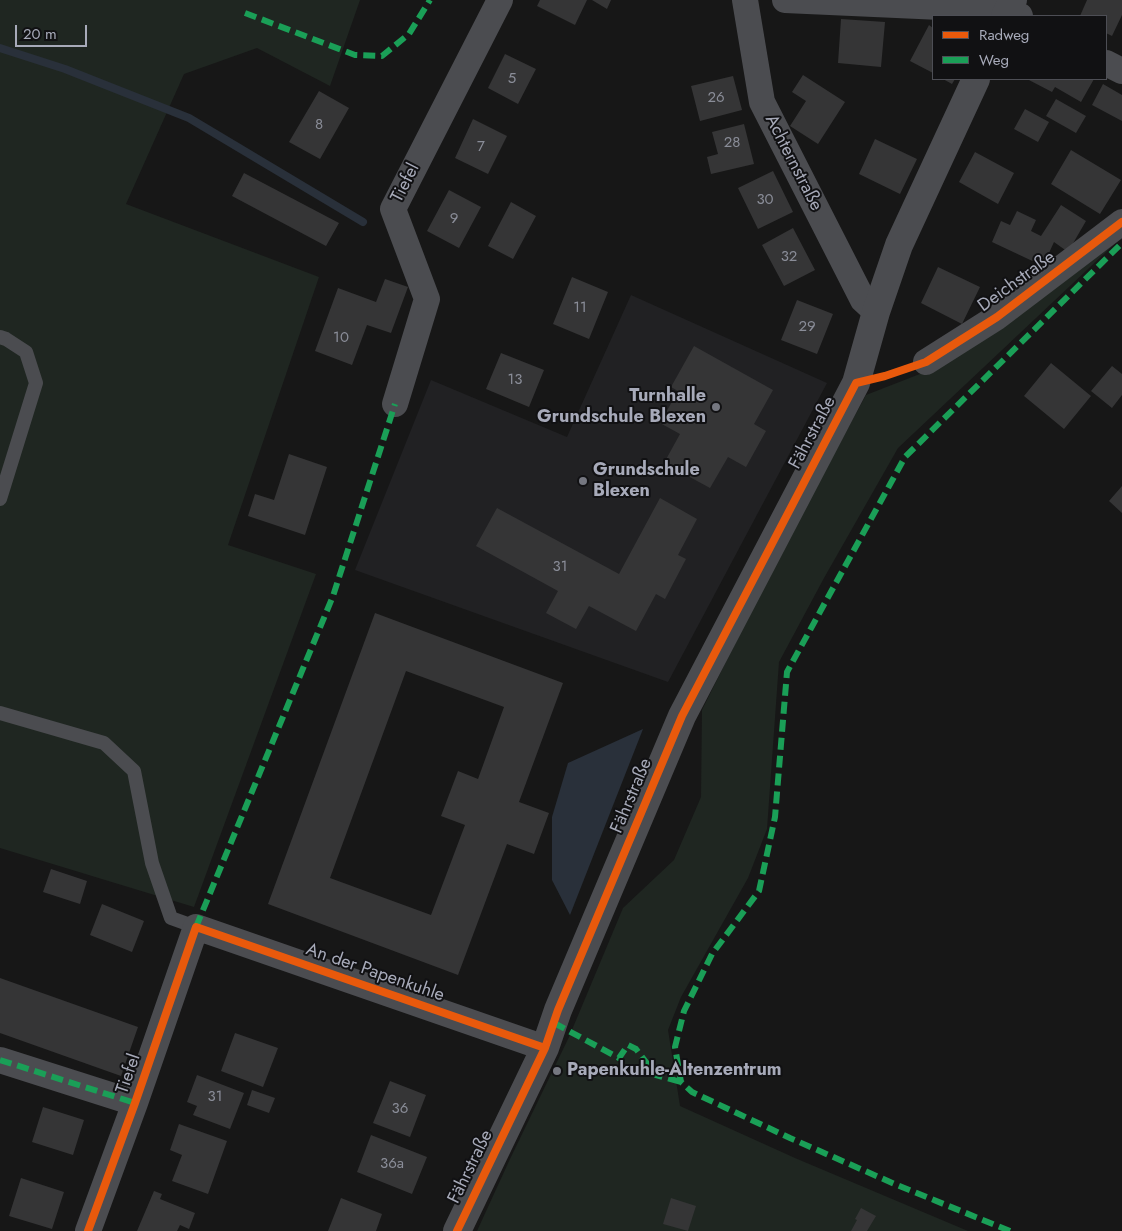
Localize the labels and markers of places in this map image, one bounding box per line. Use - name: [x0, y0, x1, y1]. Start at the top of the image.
- place label: Turnhalle Grundschule Blexen: [537, 386, 706, 428]
- marker: Turnhalle Grundschule Blexen: [710, 401, 722, 413]
- place label: Grundschule Blexen: [593, 460, 700, 502]
- marker: Grundschule Blexen: [577, 475, 589, 487]
- place label: Papenkuhle-Altenzentrum: [567, 1060, 782, 1082]
- marker: Papenkuhle-Altenzentrum: [551, 1065, 563, 1077]

